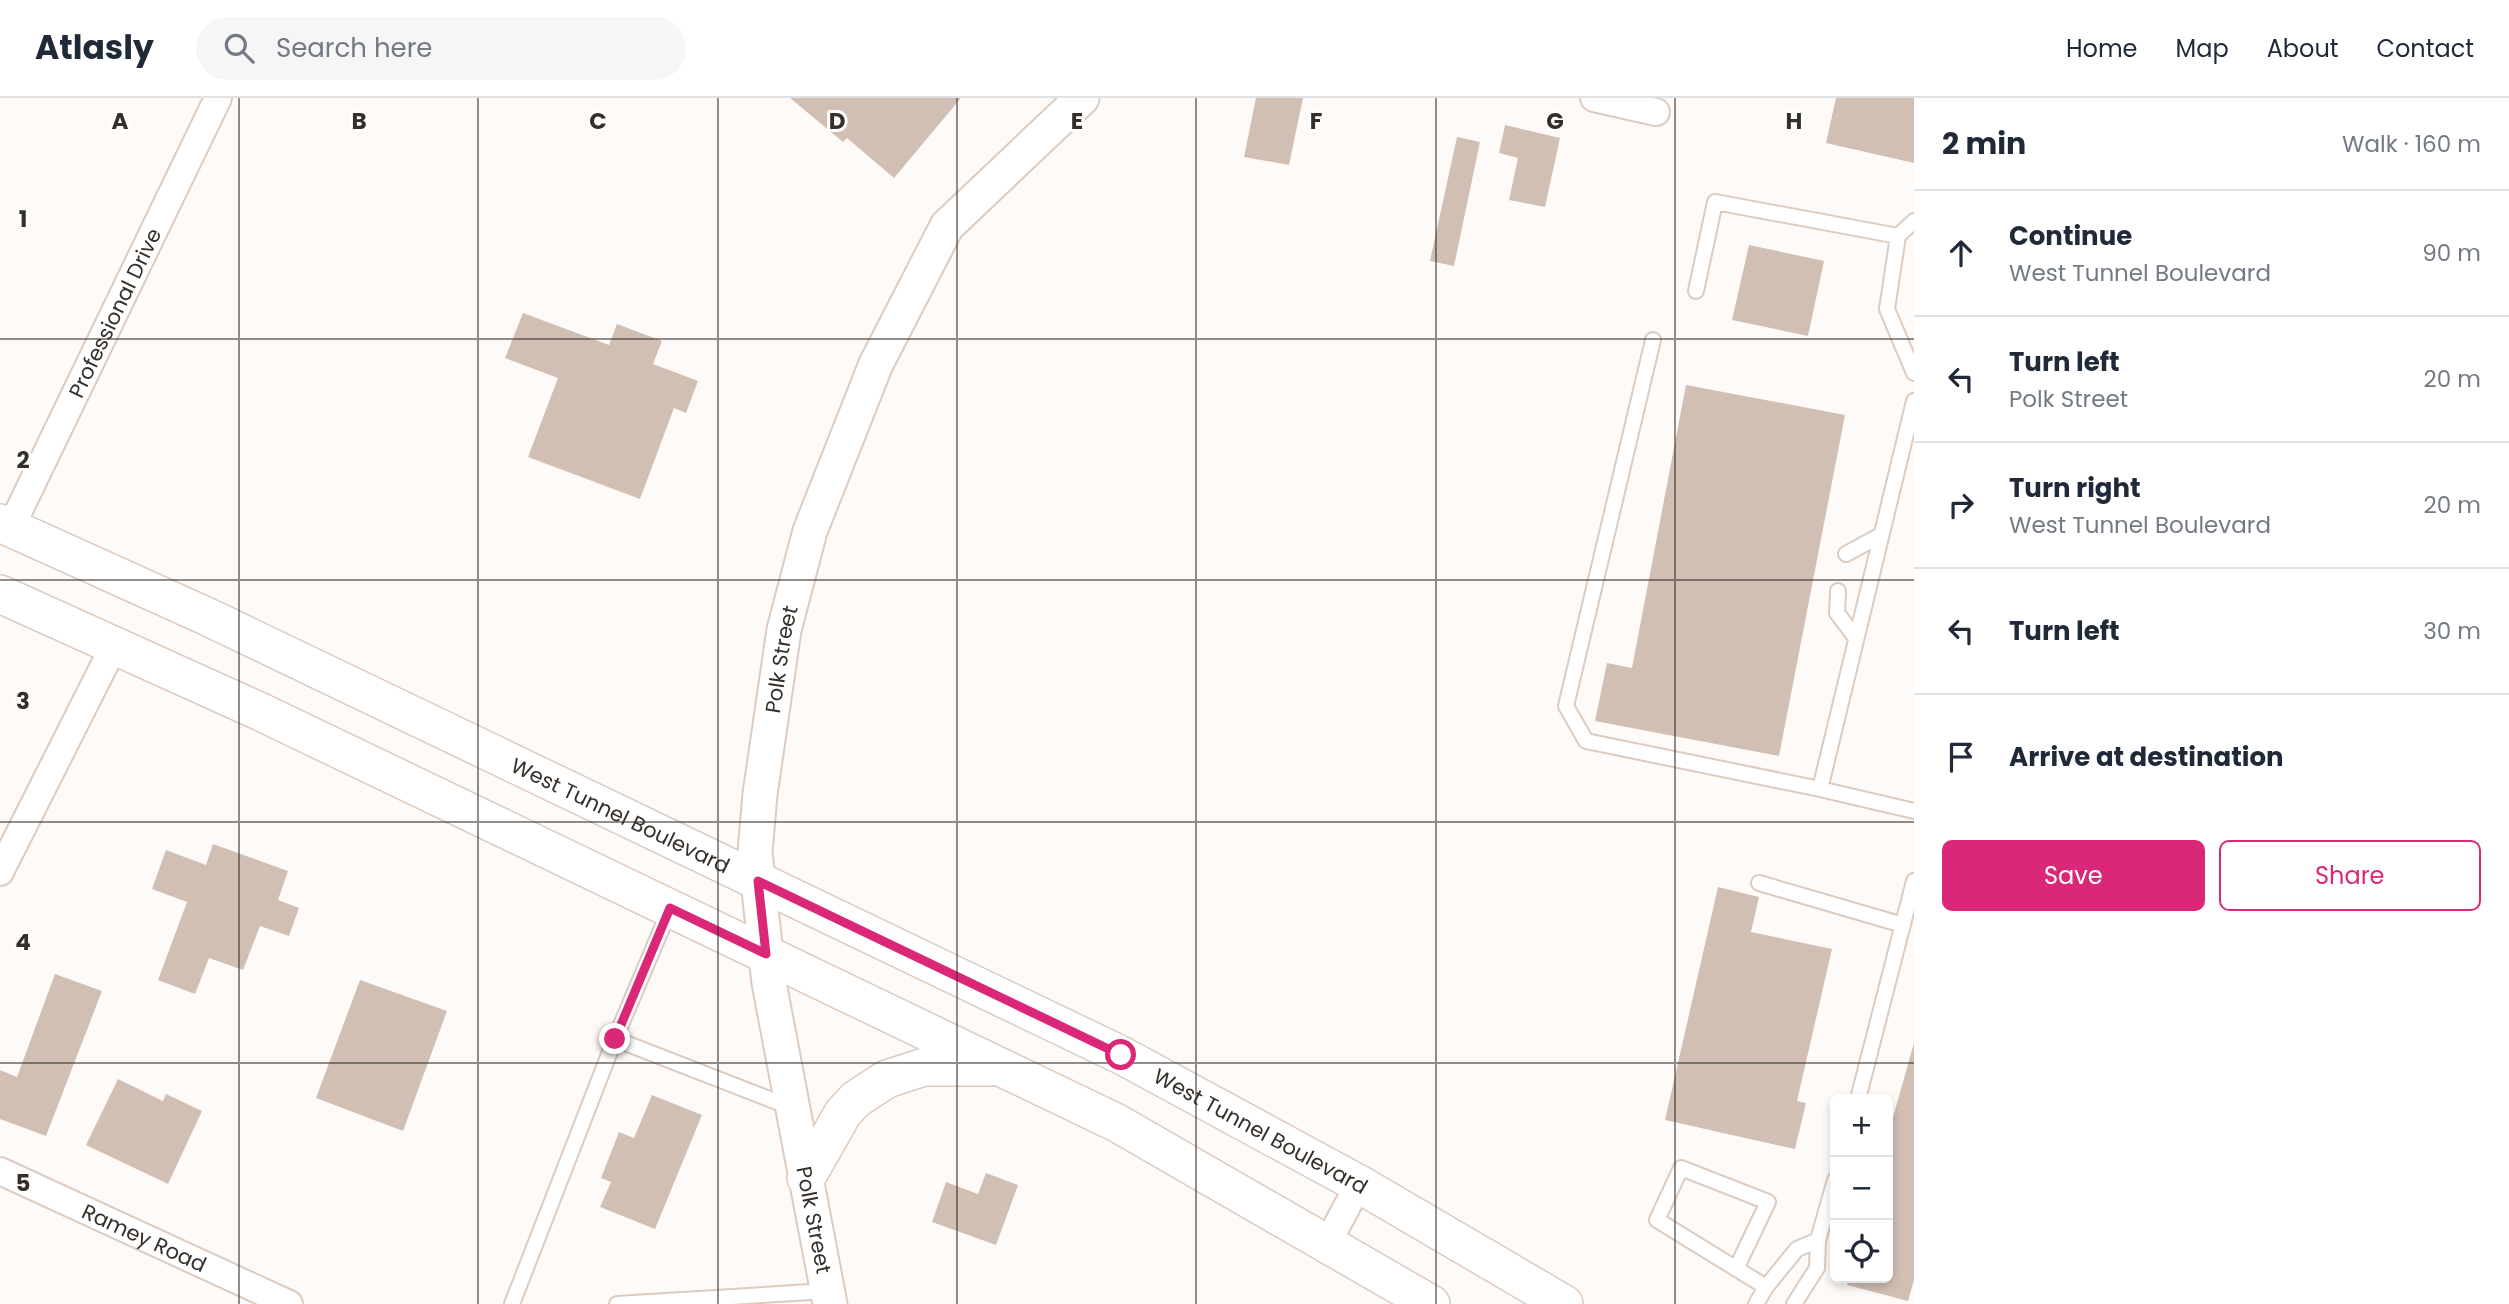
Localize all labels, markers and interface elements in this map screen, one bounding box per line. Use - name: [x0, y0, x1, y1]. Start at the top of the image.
- search box: [196, 17, 686, 80]
- text: Atlasly: [35, 24, 154, 71]
- icon: search: [220, 29, 258, 67]
- text: Search here: [276, 30, 432, 66]
- text: Home: [2066, 32, 2138, 65]
- text: Map: [2176, 32, 2229, 65]
- text: About: [2267, 32, 2338, 65]
- text: Contact: [2376, 32, 2474, 65]
- text: A: [112, 105, 129, 137]
- text: B: [351, 105, 367, 137]
- text: C: [589, 105, 607, 137]
- text: D: [829, 105, 845, 137]
- text: E: [1071, 105, 1083, 137]
- text: F: [1310, 105, 1322, 137]
- text: G: [1546, 105, 1564, 137]
- text: H: [1786, 105, 1802, 137]
- text: 2 min: [1942, 122, 2026, 165]
- text: Walk · 160 m: [2342, 128, 2481, 160]
- text: 1: [19, 203, 27, 235]
- text: Continue: [2009, 218, 2132, 254]
- street label: Professional Drive: [61, 223, 168, 402]
- icon: ahead: [1942, 234, 1980, 272]
- text: 90 m: [2422, 237, 2481, 269]
- text: West Tunnel Boulevard: [2009, 257, 2271, 289]
- text: Turn left: [2009, 344, 2120, 380]
- icon: left: [1942, 360, 1980, 398]
- text: 20 m: [2423, 363, 2481, 395]
- text: Polk Street: [2009, 383, 2128, 415]
- text: 2: [16, 444, 30, 476]
- text: Turn right: [2009, 470, 2141, 506]
- icon: right: [1942, 486, 1980, 524]
- text: 20 m: [2423, 489, 2481, 521]
- text: West Tunnel Boulevard: [2009, 509, 2271, 541]
- street label: Polk Street: [758, 602, 804, 715]
- icon: left: [1942, 612, 1980, 650]
- text: Turn left: [2009, 613, 2120, 649]
- text: 30 m: [2423, 615, 2481, 647]
- text: 3: [16, 685, 30, 717]
- icon: arrive: [1942, 738, 1980, 776]
- text: Arrive at destination: [2009, 739, 2284, 775]
- street label: West Tunnel Boulevard: [507, 750, 735, 880]
- button: Save: [1942, 840, 2205, 911]
- button: Share: [2219, 840, 2481, 911]
- text: 4: [15, 926, 31, 958]
- route end: [599, 1023, 630, 1054]
- route start: [1105, 1039, 1136, 1070]
- street label: West Tunnel Boulevard: [1149, 1061, 1373, 1201]
- map controls: [1830, 1094, 1893, 1283]
- button: +: [1830, 1094, 1893, 1157]
- button: −: [1830, 1157, 1893, 1220]
- street label: Polk Street: [789, 1164, 839, 1276]
- text: 5: [16, 1167, 30, 1199]
- street label: Ramey Road: [78, 1196, 211, 1279]
- button: locate: [1830, 1220, 1893, 1283]

